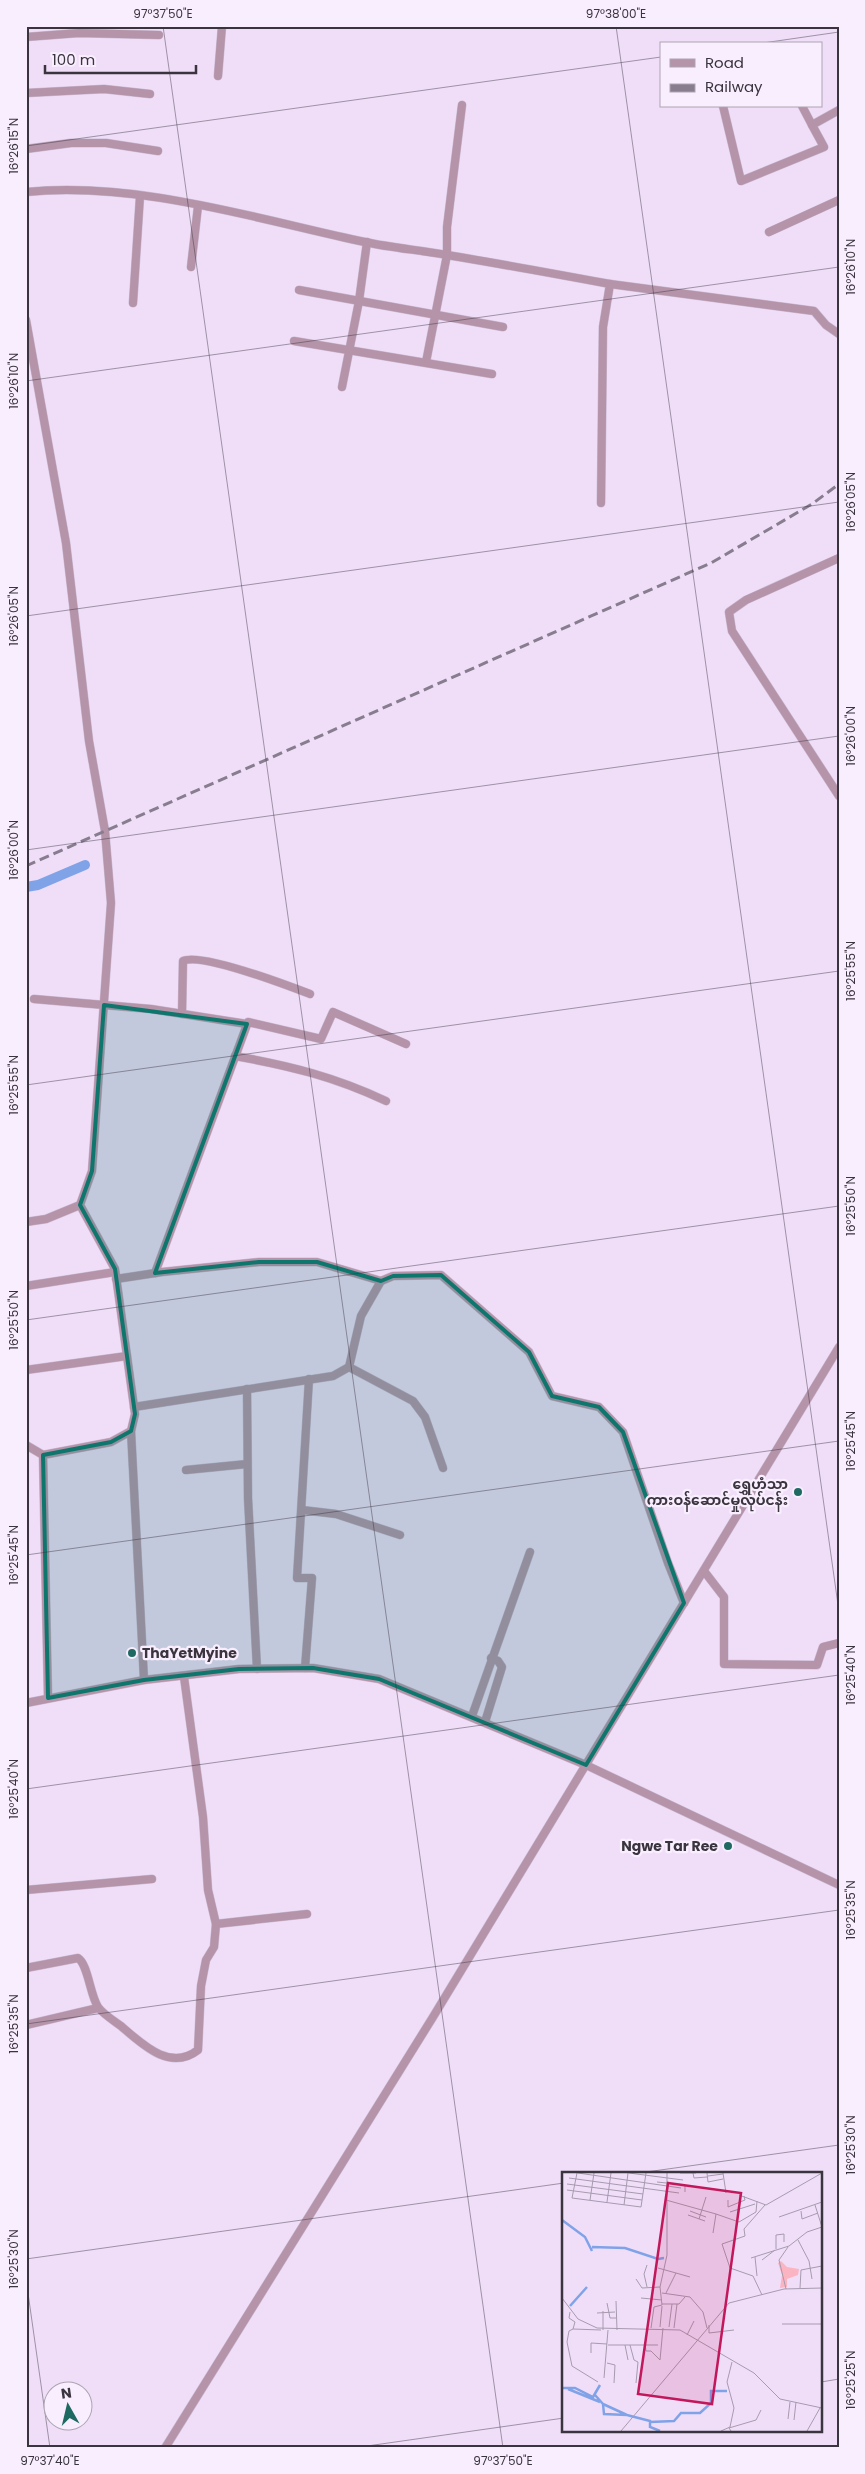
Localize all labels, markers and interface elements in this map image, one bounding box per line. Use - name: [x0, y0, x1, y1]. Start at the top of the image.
- text: 97°37'50"E: [133, 5, 193, 22]
- text: 97°38'00"E: [586, 5, 646, 22]
- scale bar: [45, 42, 196, 74]
- legend: [660, 42, 822, 108]
- text: 100 m: [52, 49, 95, 70]
- text: Road: [705, 52, 744, 73]
- text: Railway: [705, 76, 763, 97]
- text: 16°26'15"N: [5, 118, 22, 174]
- text: 16°26'10"N: [842, 239, 859, 295]
- text: 16°26'10"N: [5, 353, 22, 409]
- text: 16°26'05"N: [842, 472, 859, 532]
- text: 16°26'05"N: [5, 586, 22, 646]
- text: 16°26'00"N: [842, 706, 859, 766]
- text: 16°26'00"N: [5, 820, 22, 880]
- text: 16°25'55"N: [842, 941, 859, 1001]
- text: 16°25'55"N: [5, 1055, 22, 1115]
- text: 16°25'50"N: [842, 1176, 859, 1236]
- text: 16°25'50"N: [5, 1290, 22, 1350]
- text: 16°25'45"N: [842, 1411, 859, 1471]
- place label: ရွှေဟံသာ ကားဝန်ဆောင်မှုလုပ်ငန်း: [647, 1474, 788, 1512]
- marker: ရွှေဟံသာ ကားဝန်ဆောင်မှုလုပ်ငန်း: [792, 1486, 804, 1498]
- text: 16°25'45"N: [5, 1525, 22, 1585]
- place label: ThaYetMyine: [142, 1643, 237, 1663]
- text: 16°25'40"N: [842, 1645, 859, 1705]
- marker: ThaYetMyine: [126, 1647, 138, 1659]
- text: 16°25'40"N: [5, 1759, 22, 1819]
- place label: Ngwe Tar Ree: [621, 1836, 718, 1856]
- marker: Ngwe Tar Ree: [722, 1840, 734, 1852]
- text: 16°25'35"N: [842, 1880, 859, 1940]
- text: 16°25'35"N: [5, 1994, 22, 2054]
- text: 16°25'30"N: [842, 2115, 859, 2175]
- inset map: [562, 2172, 822, 2432]
- text: 16°25'30"N: [5, 2229, 22, 2289]
- text: 16°25'25"N: [842, 2350, 859, 2410]
- north arrow: [42, 2382, 92, 2432]
- text: N: [60, 2382, 73, 2404]
- text: 97°37'40"E: [20, 2452, 80, 2469]
- text: 97°37'50"E: [473, 2452, 533, 2469]

